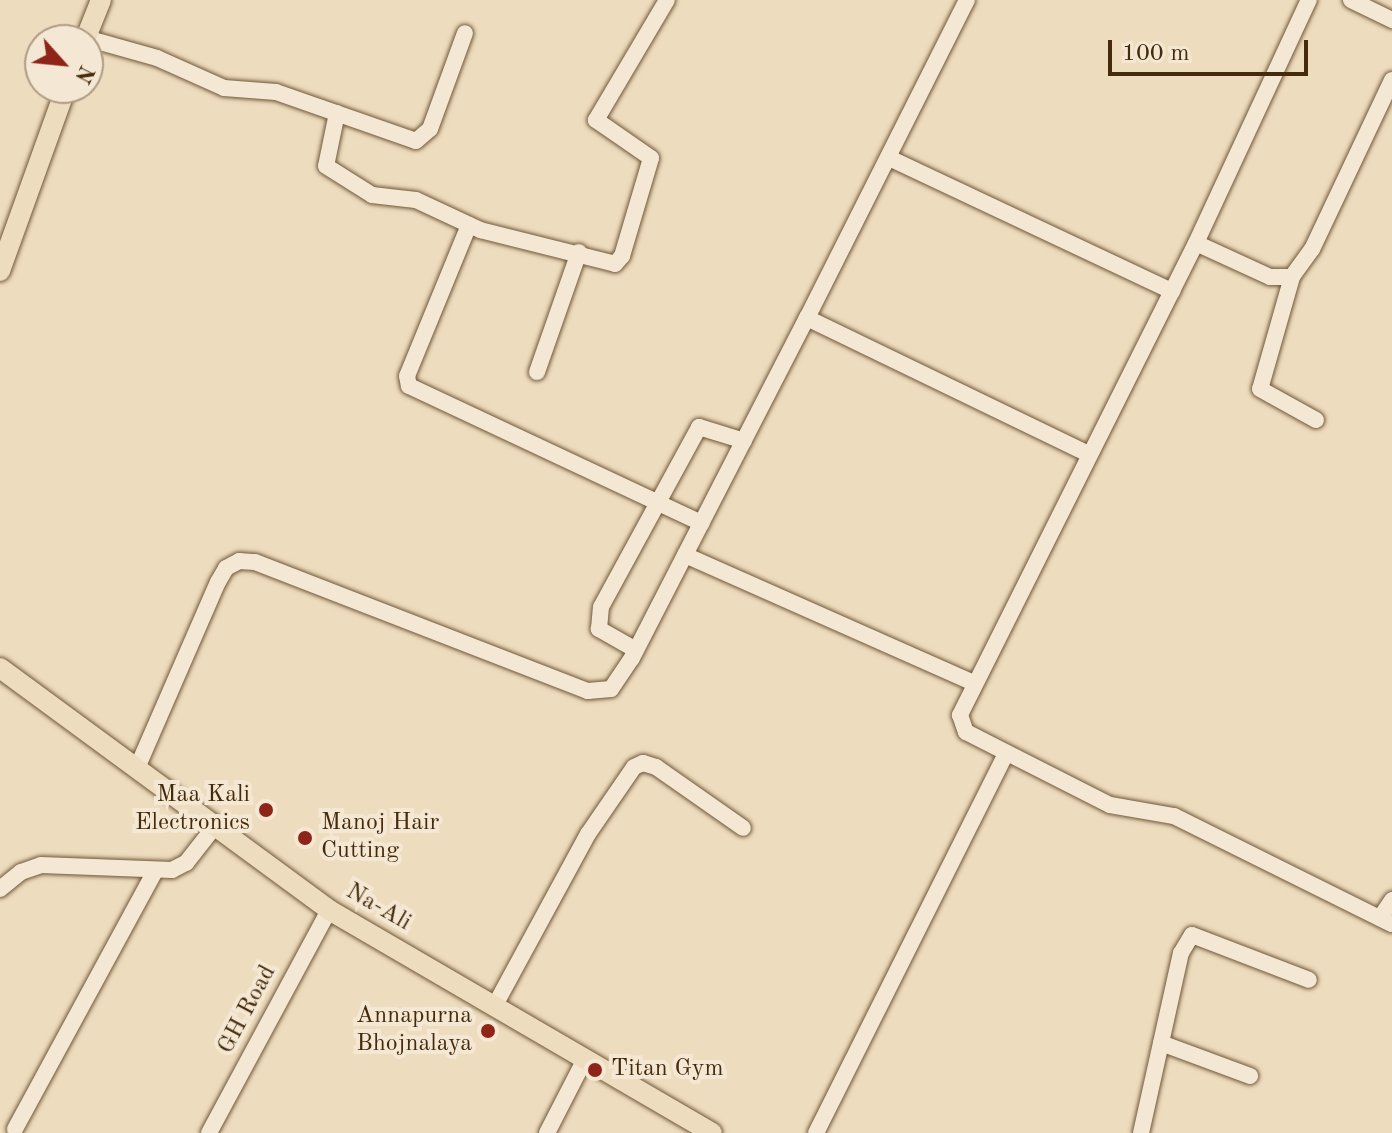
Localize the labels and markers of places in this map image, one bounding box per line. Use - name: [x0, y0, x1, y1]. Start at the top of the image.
- place label: Maa Kali Electronics: [135, 782, 250, 838]
- marker: Maa Kali Electronics: [257, 801, 275, 819]
- place label: Manoj Hair Cutting: [321, 810, 439, 866]
- marker: Manoj Hair Cutting: [296, 829, 314, 847]
- place label: Annapurna Bhojnalaya: [356, 1003, 472, 1059]
- marker: Annapurna Bhojnalaya: [479, 1022, 497, 1040]
- place label: Titan Gym: [611, 1056, 724, 1084]
- marker: Titan Gym: [586, 1061, 604, 1079]

